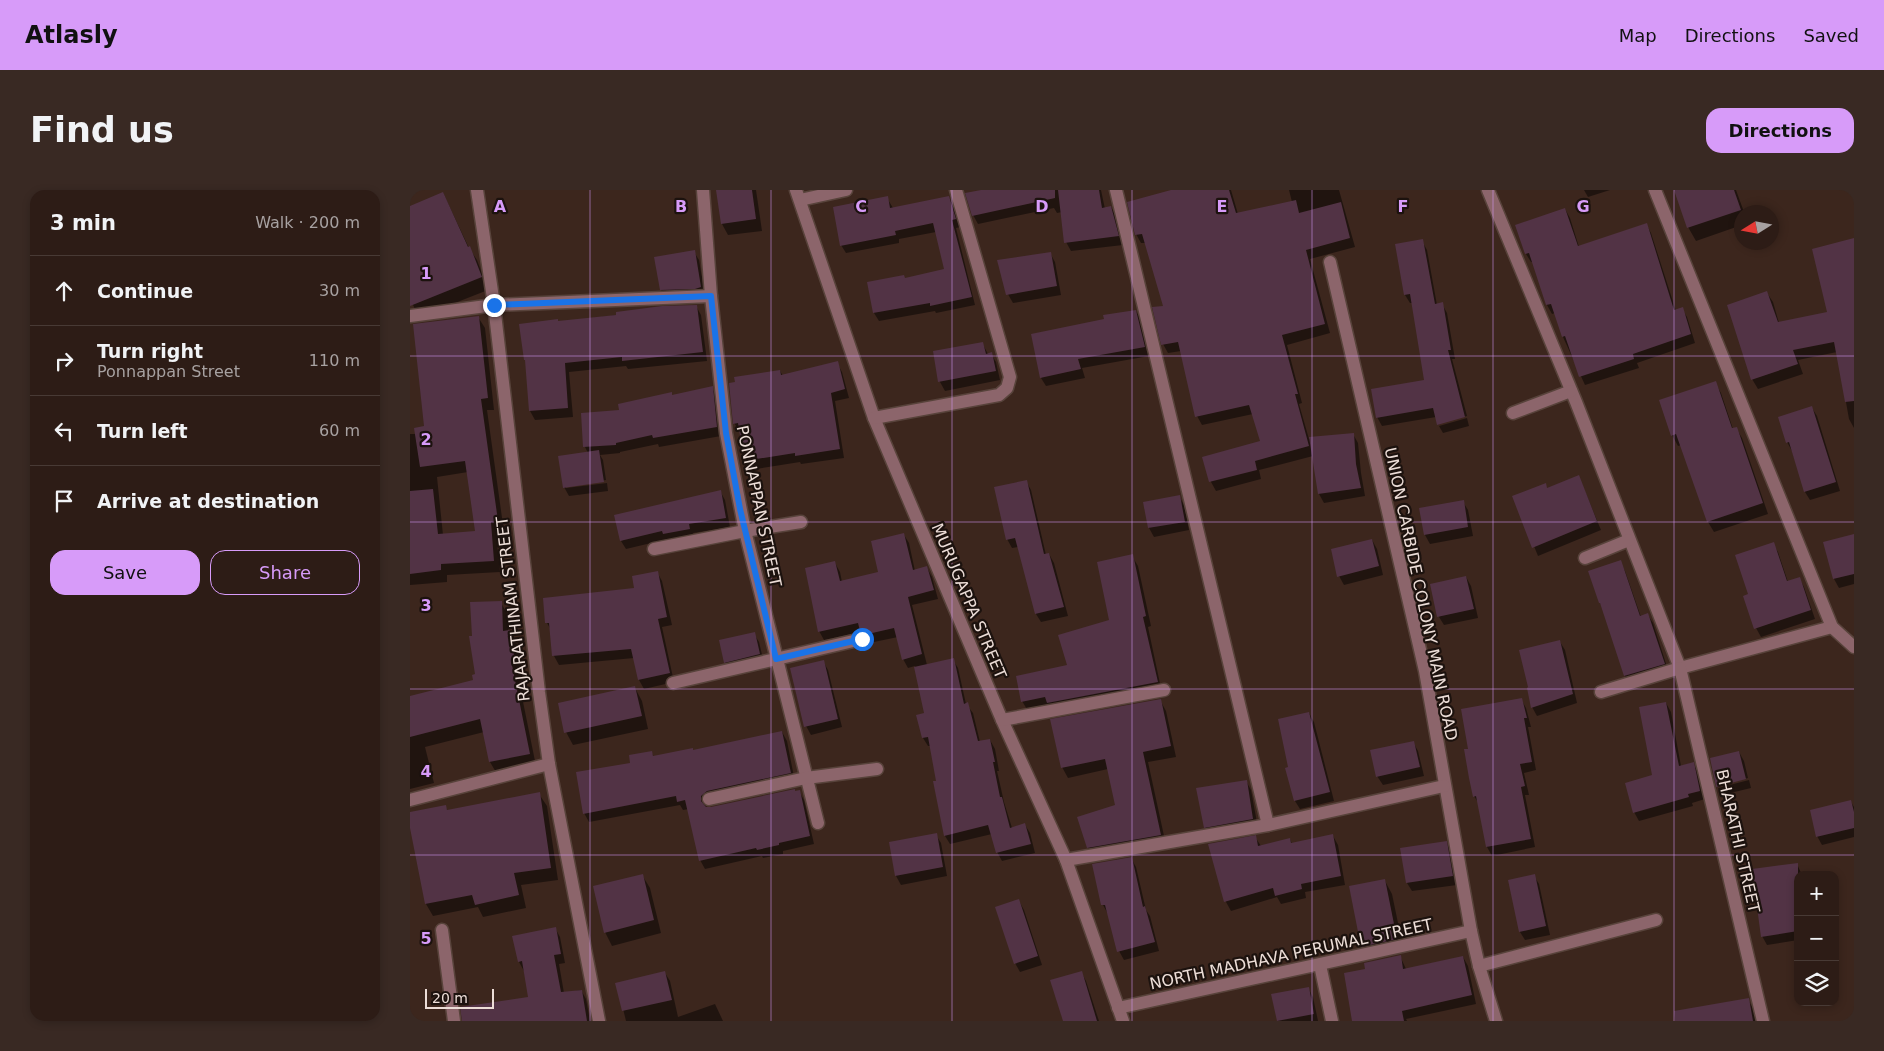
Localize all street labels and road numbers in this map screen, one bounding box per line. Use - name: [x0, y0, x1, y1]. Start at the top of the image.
- street label: PONNAPPAN STREET: [733, 424, 785, 589]
- street label: UNION CARBIDE COLONY MAIN ROAD: [1381, 446, 1461, 742]
- street label: RAJARATHINAM STREET: [492, 515, 534, 703]
- street label: MURUGAPPA STREET: [928, 520, 1010, 682]
- street label: BHARATHI STREET: [1712, 767, 1764, 915]
- street label: NORTH MADHAVA PERUMAL STREET: [1148, 915, 1434, 993]

